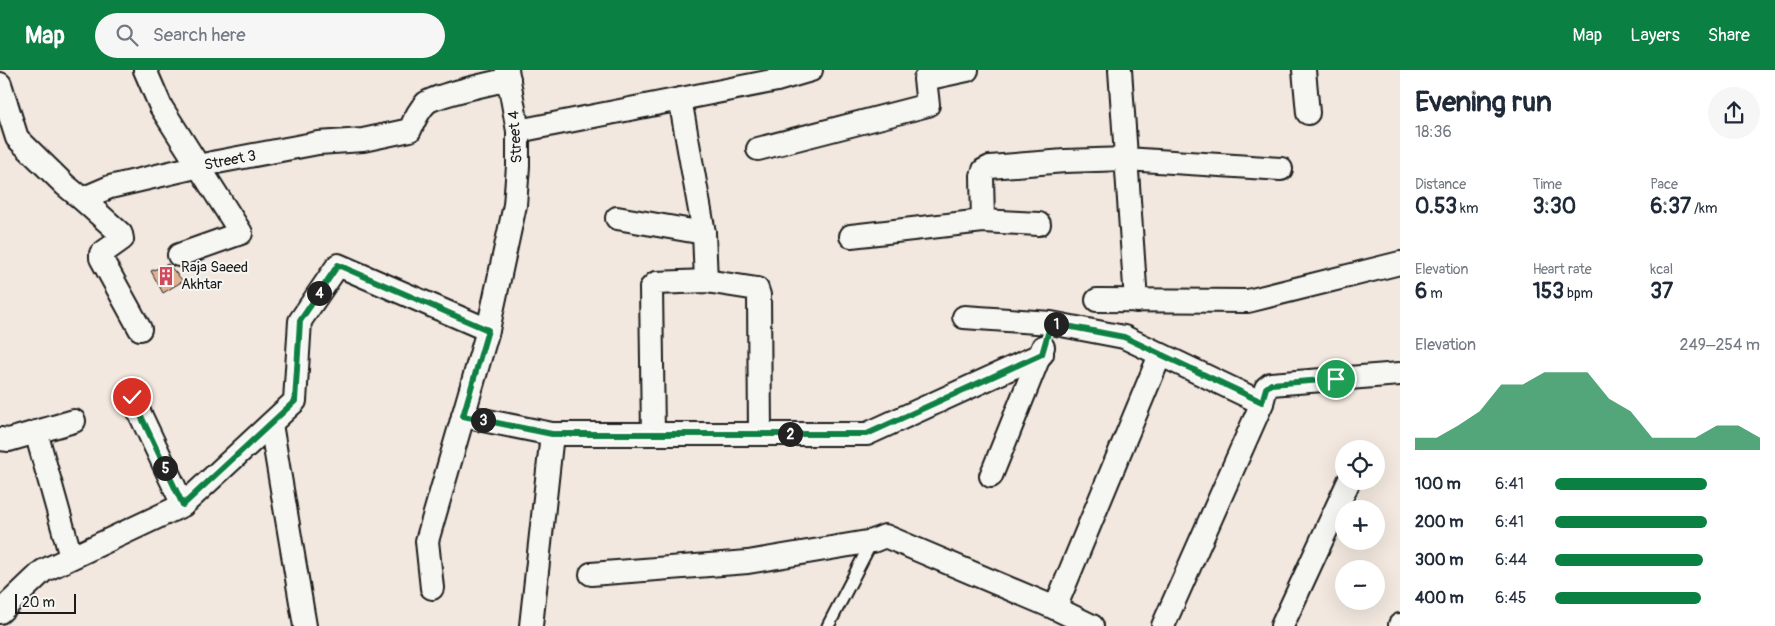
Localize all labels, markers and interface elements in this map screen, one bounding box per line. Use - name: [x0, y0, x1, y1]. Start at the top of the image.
- search box: [95, 13, 445, 58]
- text: Map: [25, 21, 65, 50]
- icon: search: [113, 21, 141, 49]
- text: Search here: [153, 23, 246, 47]
- text: Map: [1573, 24, 1602, 47]
- text: Layers: [1630, 24, 1680, 47]
- text: Share: [1708, 24, 1750, 47]
- text: Evening run: [1415, 85, 1552, 120]
- button: share: [1708, 87, 1760, 139]
- street label: Street 4: [504, 110, 527, 164]
- text: 18:36: [1415, 122, 1452, 142]
- street label: Street 3: [203, 146, 258, 175]
- text: Distance: [1415, 176, 1466, 193]
- text: Time: [1533, 176, 1562, 193]
- text: Pace: [1650, 176, 1678, 193]
- text: 0.53: [1415, 193, 1457, 220]
- text: 3:30: [1533, 193, 1576, 220]
- text: 6:37: [1650, 193, 1691, 220]
- text: km: [1457, 200, 1478, 217]
- text: /km: [1691, 200, 1717, 217]
- place label: Raja Saeed Akhtar: [181, 258, 248, 294]
- text: Elevation: [1415, 261, 1468, 278]
- text: Heart rate: [1533, 261, 1592, 278]
- text: kcal: [1650, 261, 1673, 278]
- building icon: Raja Saeed Akhtar: [155, 265, 177, 287]
- text: 6: [1415, 278, 1427, 305]
- text: 153: [1533, 278, 1564, 305]
- text: 37: [1650, 278, 1673, 305]
- pin: 4: [306, 280, 332, 306]
- text: 4: [315, 285, 324, 302]
- text: m: [1427, 285, 1443, 302]
- text: bpm: [1564, 285, 1593, 302]
- pin: 1: [1044, 312, 1068, 336]
- text: 1: [1054, 316, 1059, 333]
- text: Elevation: [1415, 335, 1476, 355]
- text: 249–254 m: [1680, 335, 1760, 355]
- pin: [1315, 358, 1357, 400]
- icon: arrive: [1322, 365, 1350, 393]
- pin: [111, 376, 153, 418]
- icon: check: [118, 383, 146, 411]
- pin: 3: [470, 408, 496, 432]
- text: 3: [480, 412, 487, 429]
- pin: 2: [778, 422, 802, 446]
- text: 2: [787, 426, 794, 443]
- map controls: [1335, 440, 1385, 610]
- button: locate: [1335, 440, 1385, 490]
- pin: 5: [152, 456, 178, 480]
- text: 5: [162, 460, 169, 477]
- text: 100 m: [1415, 474, 1461, 494]
- text: 6:41: [1495, 474, 1524, 494]
- button: +: [1335, 500, 1385, 550]
- text: 200 m: [1415, 512, 1463, 532]
- text: 6:41: [1495, 512, 1524, 532]
- text: 300 m: [1415, 550, 1463, 570]
- text: 6:44: [1495, 550, 1527, 570]
- button: −: [1335, 560, 1385, 610]
- text: 400 m: [1415, 588, 1464, 608]
- text: 6:45: [1495, 588, 1527, 608]
- scale bar: [15, 591, 76, 614]
- text: 20 m: [22, 594, 55, 611]

